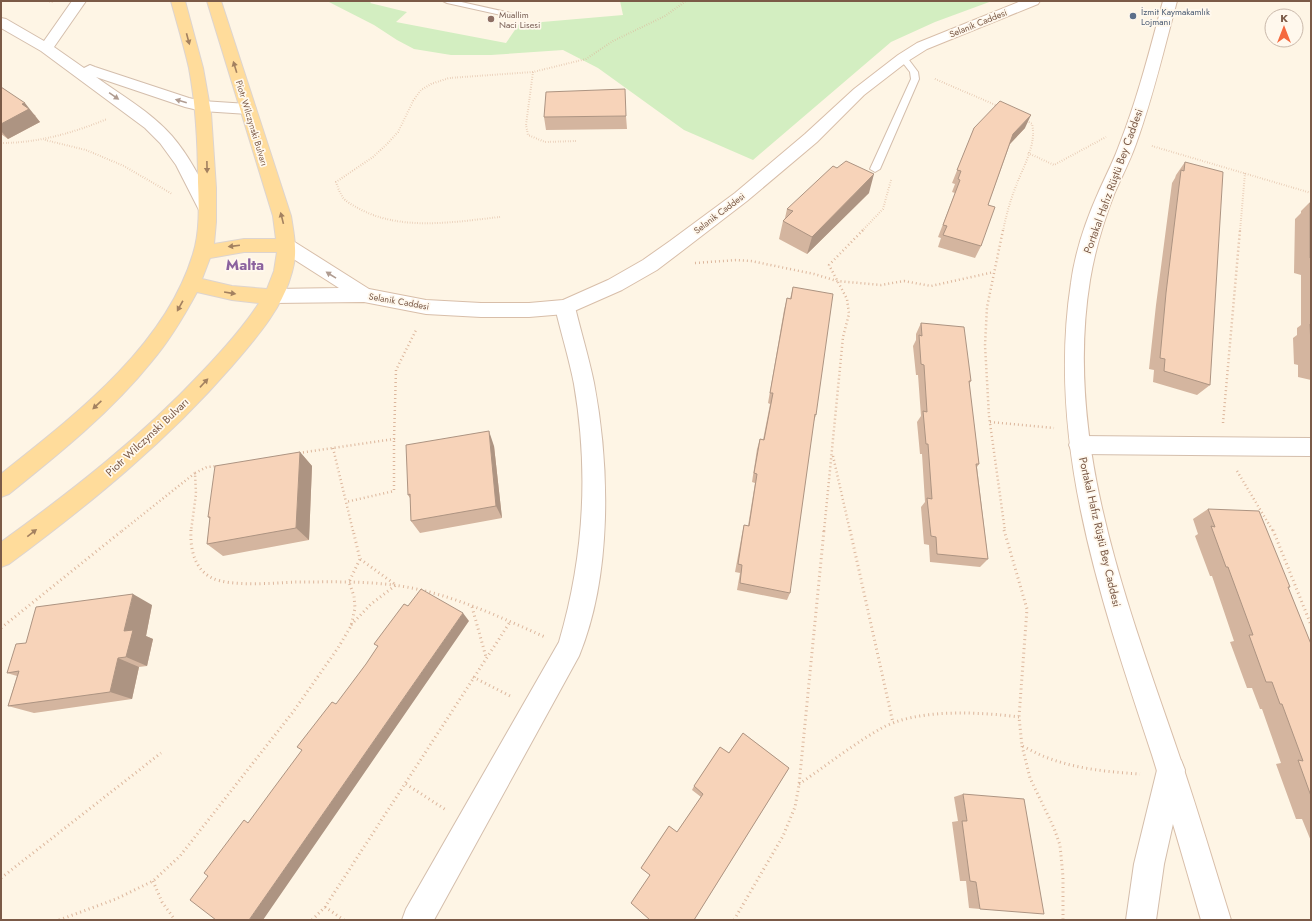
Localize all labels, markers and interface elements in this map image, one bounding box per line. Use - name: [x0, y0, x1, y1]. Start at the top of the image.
- place label: İzmit Kaymakamlık Lojmanı: [1141, 5, 1210, 28]
- street label: Selanik Caddesi: [947, 6, 1009, 40]
- place label: Muallim Naci Lisesi: [499, 8, 540, 31]
- north arrow: [1264, 8, 1304, 48]
- text: K: [1280, 10, 1288, 26]
- marker: İzmit Kaymakamlık Lojmanı: [1128, 11, 1138, 21]
- marker: Muallim Naci Lisesi: [486, 14, 496, 24]
- one-way arrow: [185, 33, 191, 45]
- one-way arrow: [232, 61, 238, 73]
- street label: Piotr Wilczynski Bulvarı: [233, 79, 271, 167]
- one-way arrow: [109, 92, 119, 100]
- one-way arrow: [175, 98, 187, 104]
- street label: Portakal Hafız Rüştü Bey Caddesi: [1079, 106, 1147, 256]
- one-way arrow: [203, 161, 210, 173]
- street label: Selanik Caddesi: [691, 189, 747, 237]
- one-way arrow: [279, 212, 285, 224]
- one-way arrow: [228, 243, 240, 249]
- district label: Malta: [226, 254, 264, 276]
- one-way arrow: [325, 271, 337, 278]
- street label: Selanik Caddesi: [368, 289, 430, 313]
- one-way arrow: [224, 291, 236, 297]
- one-way arrow: [177, 300, 183, 312]
- one-way arrow: [199, 379, 208, 388]
- street label: Piotr Wilczynski Bulvarı: [102, 394, 192, 480]
- one-way arrow: [92, 400, 102, 410]
- street label: Portakal Hafız Rüştü Bey Caddesi: [1075, 456, 1125, 609]
- one-way arrow: [27, 529, 37, 537]

